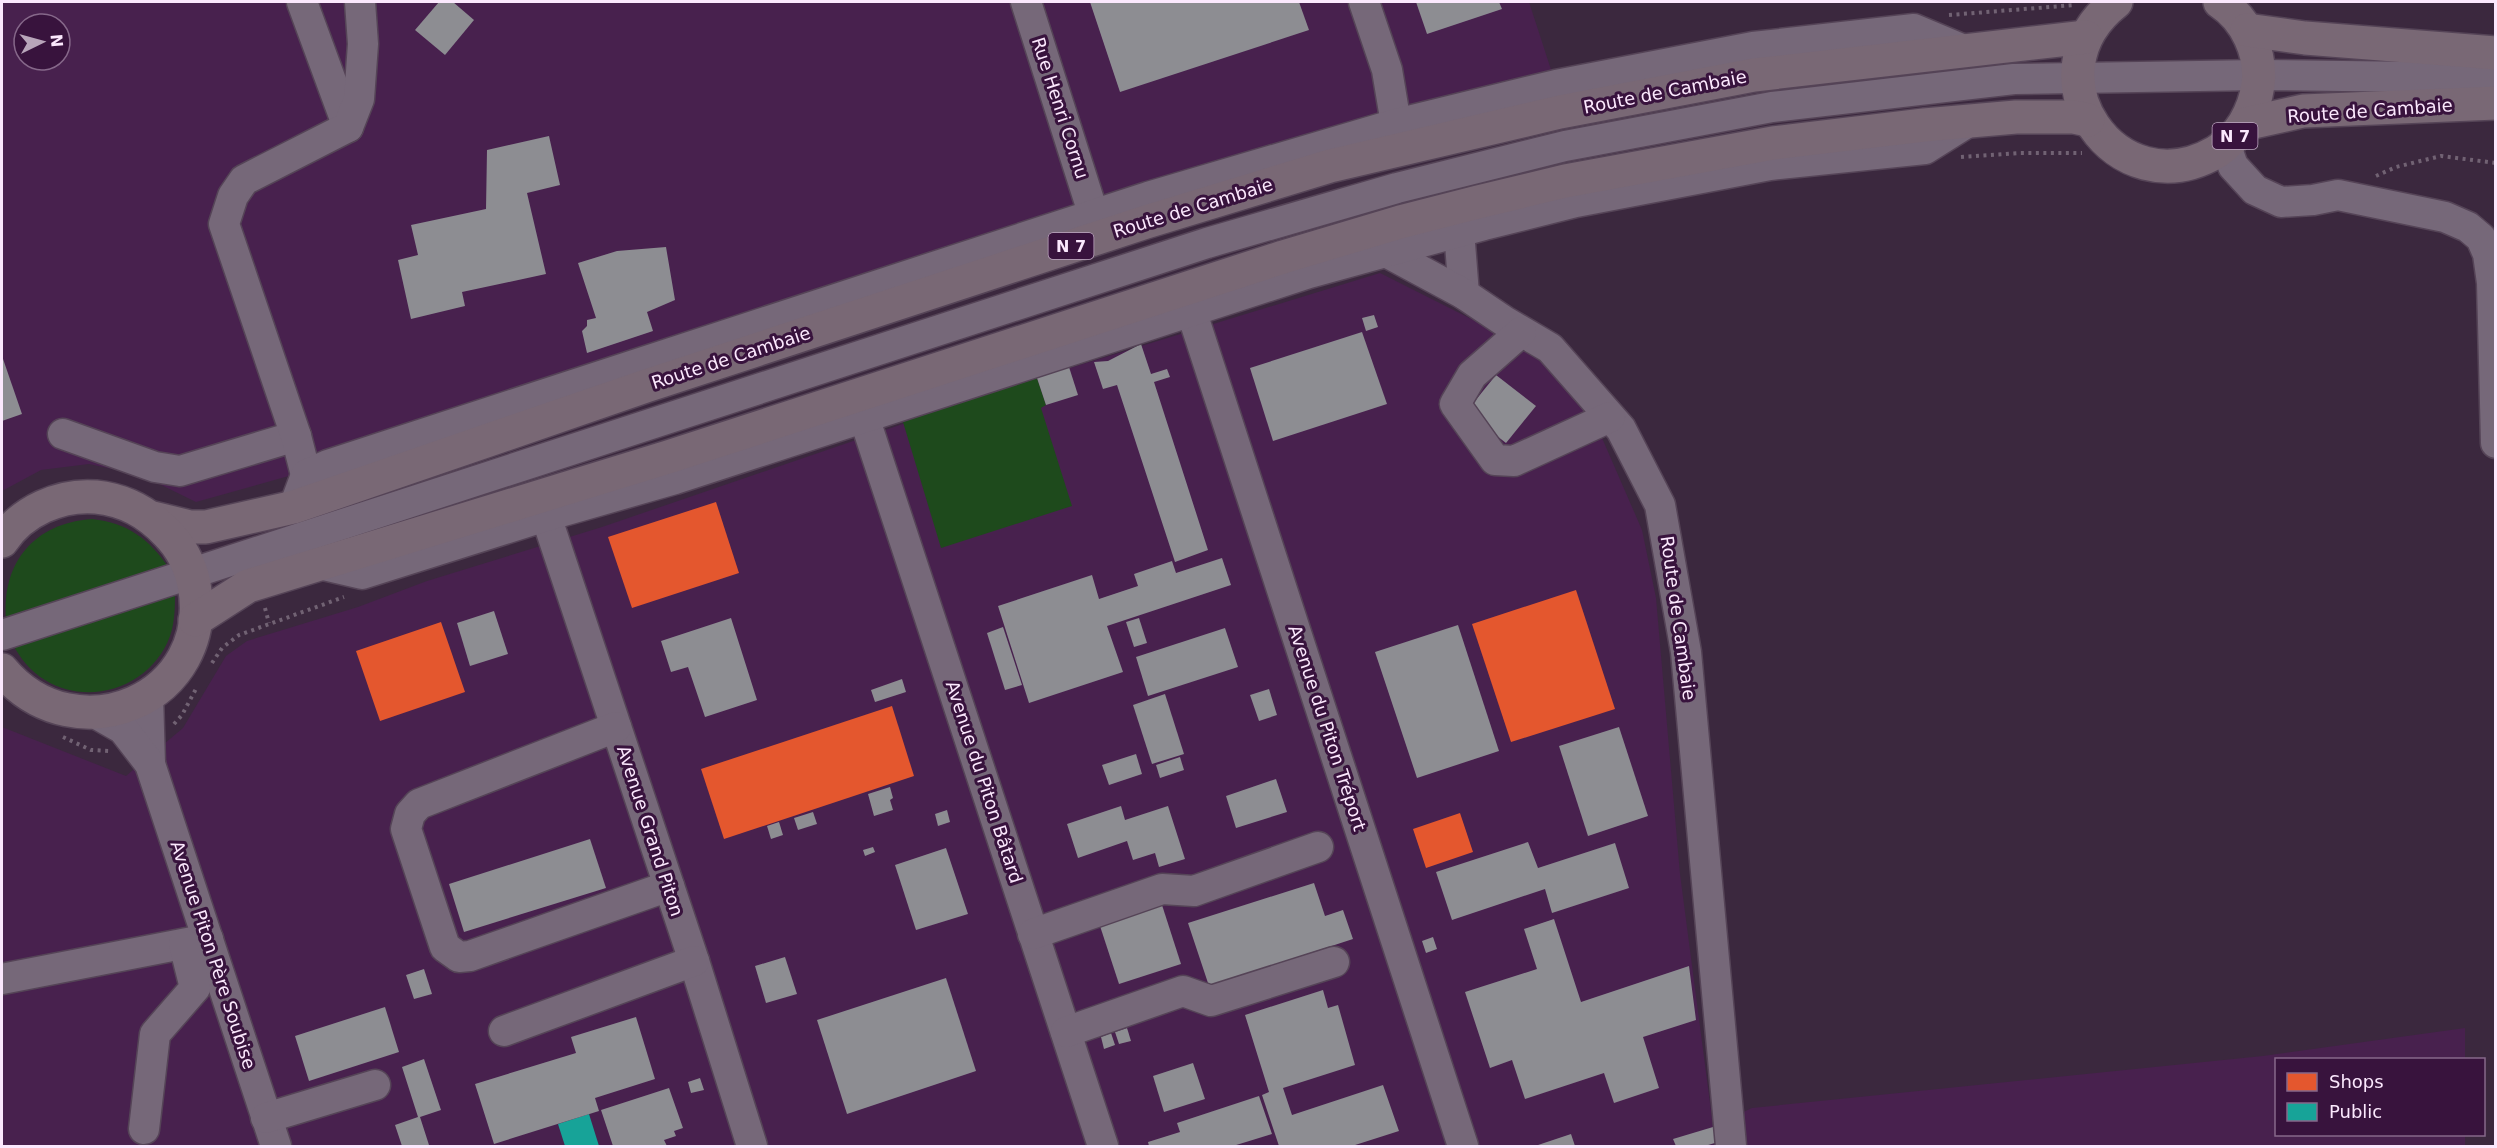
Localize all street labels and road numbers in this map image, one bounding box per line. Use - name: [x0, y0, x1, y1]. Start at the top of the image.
- street label: Rue Henri Cornu: [1028, 34, 1093, 181]
- street label: Route de Cambaie: [1581, 65, 1748, 118]
- street label: Route de Cambaie: [2287, 94, 2453, 127]
- road number: N 7: [2212, 123, 2258, 149]
- street label: Route de Cambaie: [1110, 173, 1275, 242]
- road number: N 7: [1048, 233, 1094, 259]
- street label: Route de Cambaie: [649, 322, 813, 393]
- street label: Route de Cambaie: [1657, 534, 1700, 702]
- street label: Avenue du Piton Tréport: [1284, 622, 1371, 833]
- street label: Avenue du Piton Bâtard: [942, 678, 1027, 886]
- street label: Avenue Grand Piton: [613, 743, 688, 919]
- street label: Avenue Piton Père Soubise: [167, 838, 260, 1072]

